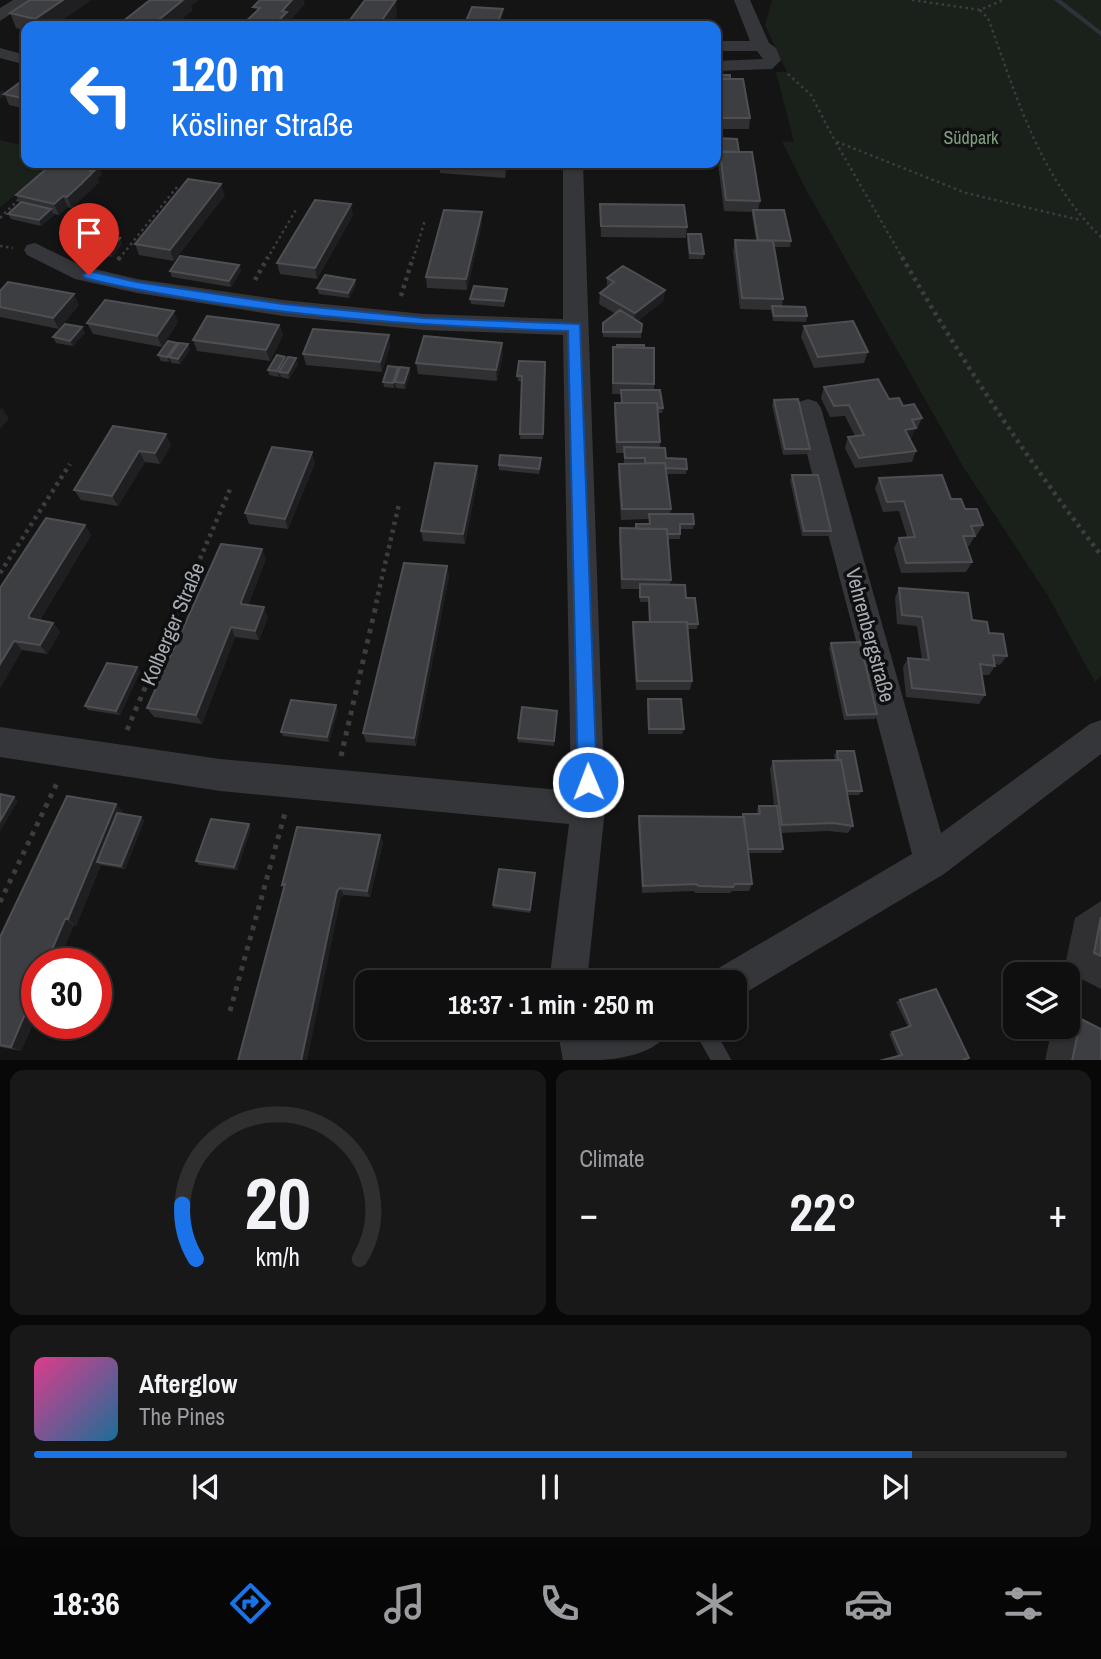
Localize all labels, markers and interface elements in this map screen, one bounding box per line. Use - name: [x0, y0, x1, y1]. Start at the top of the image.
- text: 120 m: [171, 40, 285, 106]
- icon: left: [56, 49, 147, 140]
- text: Kösliner Straße: [171, 103, 353, 146]
- park label: Südpark: [944, 125, 999, 150]
- pin: [59, 203, 119, 275]
- icon: arrive: [70, 214, 108, 252]
- street label: Kolberger Straße: [134, 558, 212, 690]
- street label: Vehrenbergstraße: [839, 565, 902, 705]
- position arrow: [551, 745, 625, 819]
- speed limit sign: 30: [21, 948, 112, 1039]
- map controls: [1003, 962, 1080, 1039]
- button: layers: [1003, 962, 1080, 1039]
- text: 18:37 · 1 min · 250 m: [448, 987, 654, 1022]
- text: Climate: [580, 1143, 644, 1174]
- text: 20: [245, 1154, 311, 1252]
- text: 22°: [789, 1177, 857, 1247]
- text: −: [580, 1188, 598, 1239]
- text: +: [1049, 1188, 1067, 1239]
- text: km/h: [256, 1239, 300, 1273]
- text: Afterglow: [139, 1366, 237, 1401]
- text: The Pines: [139, 1401, 225, 1432]
- icon: previous: [187, 1468, 225, 1506]
- icon: pause: [531, 1468, 569, 1506]
- icon: next: [876, 1468, 914, 1506]
- icon: directions: [226, 1579, 275, 1628]
- icon: music: [380, 1579, 429, 1628]
- icon: phone: [535, 1579, 584, 1628]
- icon: climate: [690, 1579, 739, 1628]
- icon: car: [844, 1579, 893, 1628]
- icon: filters: [999, 1579, 1048, 1628]
- text: 18:36: [53, 1582, 120, 1625]

